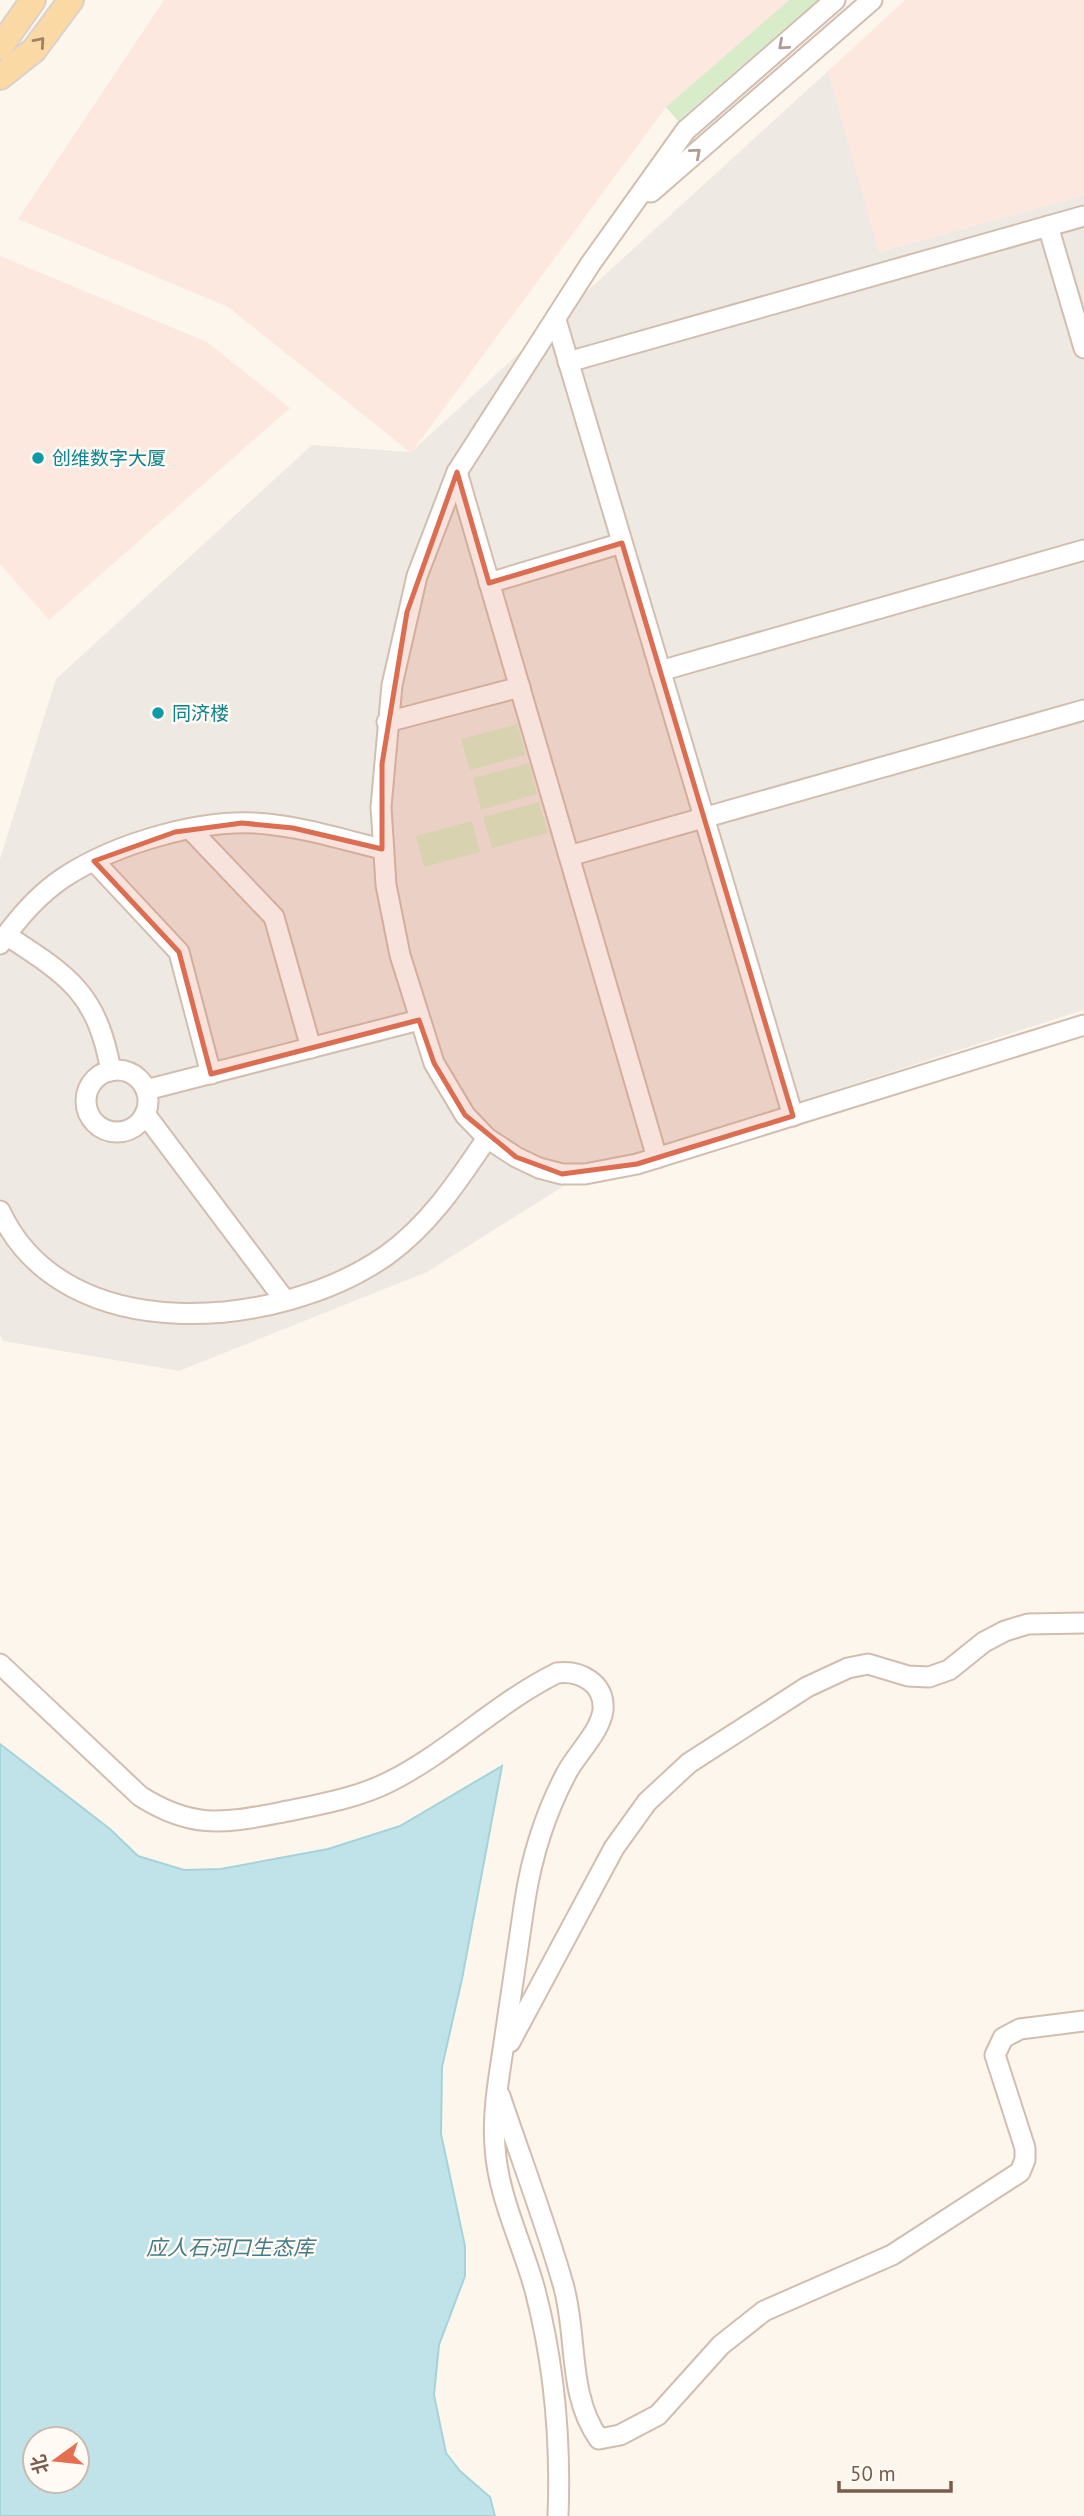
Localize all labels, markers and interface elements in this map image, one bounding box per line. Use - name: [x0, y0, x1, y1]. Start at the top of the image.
- one-way arrow: [779, 37, 792, 49]
- one-way arrow: [32, 38, 44, 51]
- one-way arrow: [688, 149, 701, 161]
- place label: 创维数字大厦: [52, 446, 166, 470]
- marker: 创维数字大厦: [30, 450, 46, 466]
- place label: 同济楼: [172, 701, 229, 725]
- marker: 同济楼: [150, 705, 166, 721]
- water label: 应人石河口生态库: [146, 2234, 317, 2261]
- north arrow: [21, 2425, 91, 2495]
- scale bar: [839, 2450, 951, 2494]
- text: 北: [26, 2452, 54, 2477]
- text: 50 m: [850, 2460, 896, 2487]

